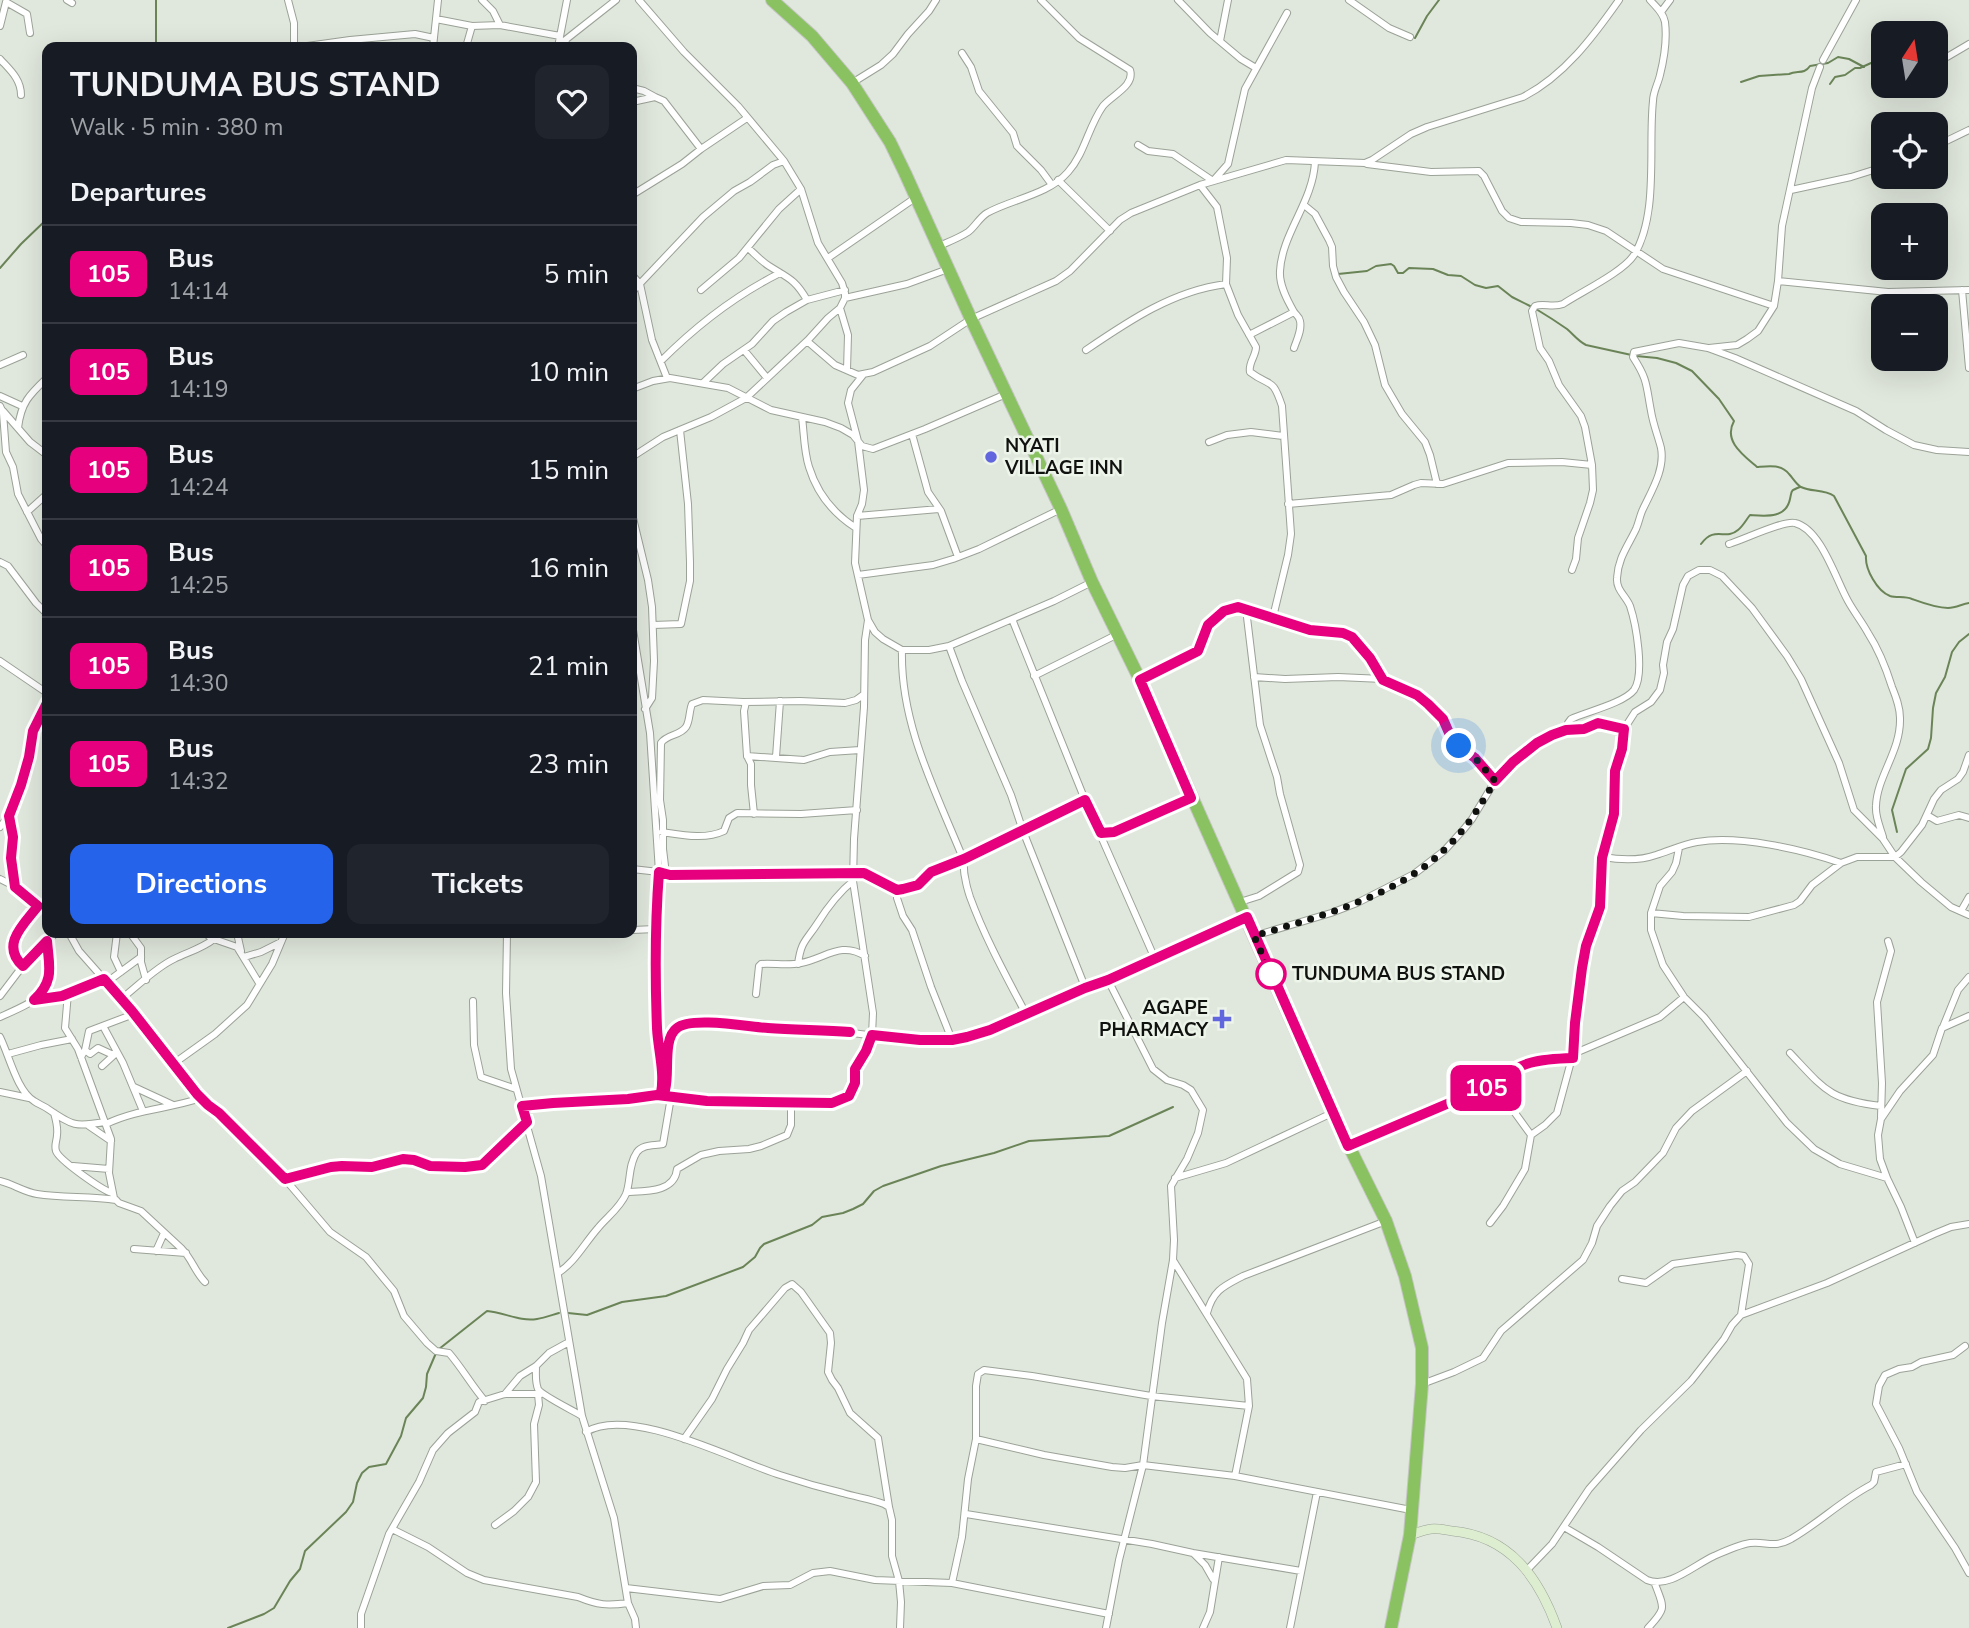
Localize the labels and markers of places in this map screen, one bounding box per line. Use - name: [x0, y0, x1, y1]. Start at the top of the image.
- place label: NYATI VILLAGE INN: [1004, 433, 1123, 481]
- marker: NYATI VILLAGE INN: [983, 449, 999, 465]
- marker: TUNDUMA BUS STAND: [1256, 959, 1286, 989]
- place label: TUNDUMA BUS STAND: [1292, 961, 1505, 987]
- place label: AGAPE PHARMACY: [1099, 995, 1209, 1043]
- marker: AGAPE PHARMACY: [1214, 1011, 1230, 1027]

